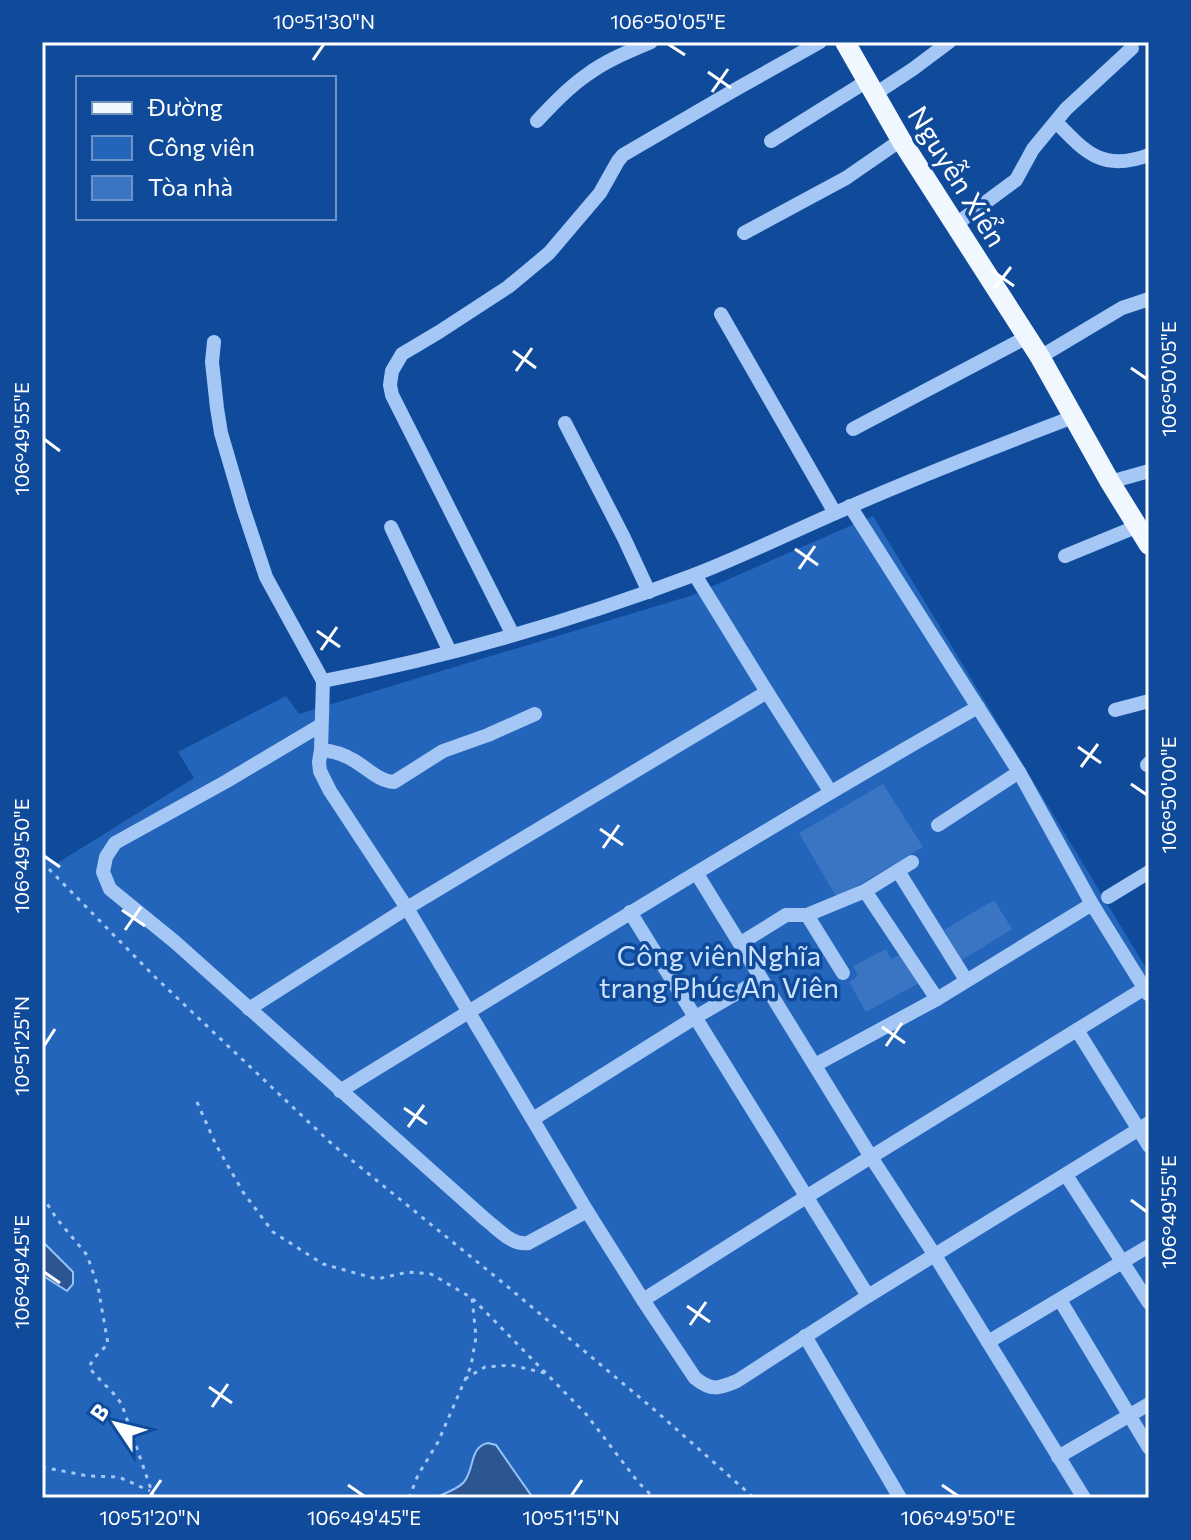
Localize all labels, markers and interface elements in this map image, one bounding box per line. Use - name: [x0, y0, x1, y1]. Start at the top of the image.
- text: 10°51'30"N: [273, 9, 375, 33]
- text: 106°50'05"E: [610, 9, 726, 33]
- legend: [76, 76, 336, 220]
- text: Đường: [147, 92, 223, 121]
- street label: Nguyễn Xiển: [901, 100, 1015, 252]
- text: Công viên: [148, 132, 255, 161]
- text: Tòa nhà: [148, 172, 233, 201]
- text: 106°50'05"E: [1156, 321, 1180, 437]
- text: 106°49'55"E: [9, 382, 33, 496]
- text: 106°50'00"E: [1156, 736, 1180, 854]
- text: 106°49'50"E: [9, 798, 33, 914]
- park label: Công viên Nghĩa trang Phúc An Viên: [599, 938, 839, 1004]
- text: 10°51'25"N: [9, 996, 33, 1096]
- text: 106°49'55"E: [1156, 1155, 1180, 1269]
- text: 106°49'45"E: [9, 1215, 33, 1329]
- north arrow: [76, 1384, 156, 1464]
- text: B: [84, 1399, 114, 1426]
- text: 10°51'20"N: [99, 1505, 201, 1529]
- text: 106°49'45"E: [307, 1505, 421, 1529]
- text: 10°51'15"N: [522, 1505, 620, 1529]
- text: 106°49'50"E: [900, 1505, 1016, 1529]

